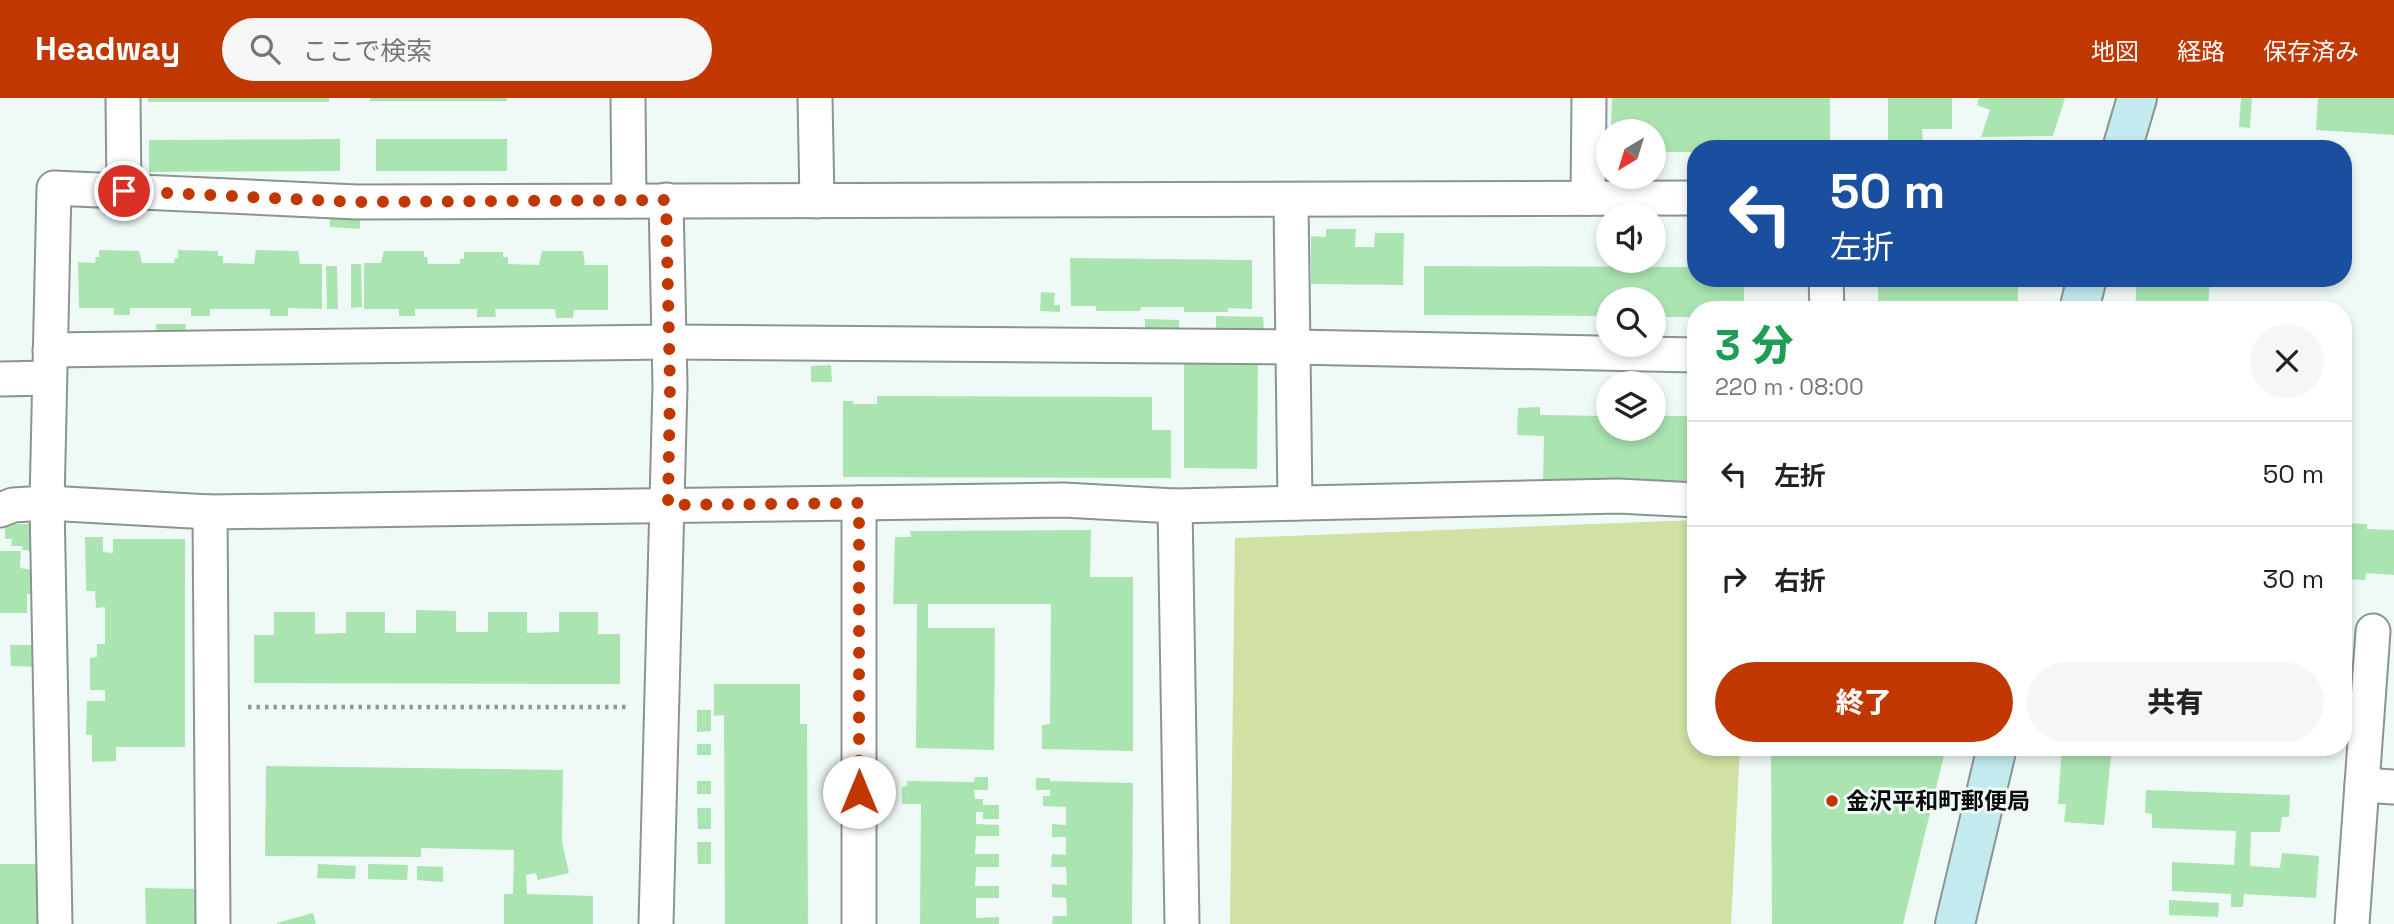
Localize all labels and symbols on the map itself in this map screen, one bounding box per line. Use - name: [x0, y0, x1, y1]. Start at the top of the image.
- north arrow: [1596, 119, 1666, 189]
- pin: [94, 161, 154, 221]
- position arrow: [822, 755, 896, 829]
- place label: 金沢平和町郵便局: [1846, 786, 2030, 816]
- marker: 金沢平和町郵便局: [1824, 793, 1840, 809]

